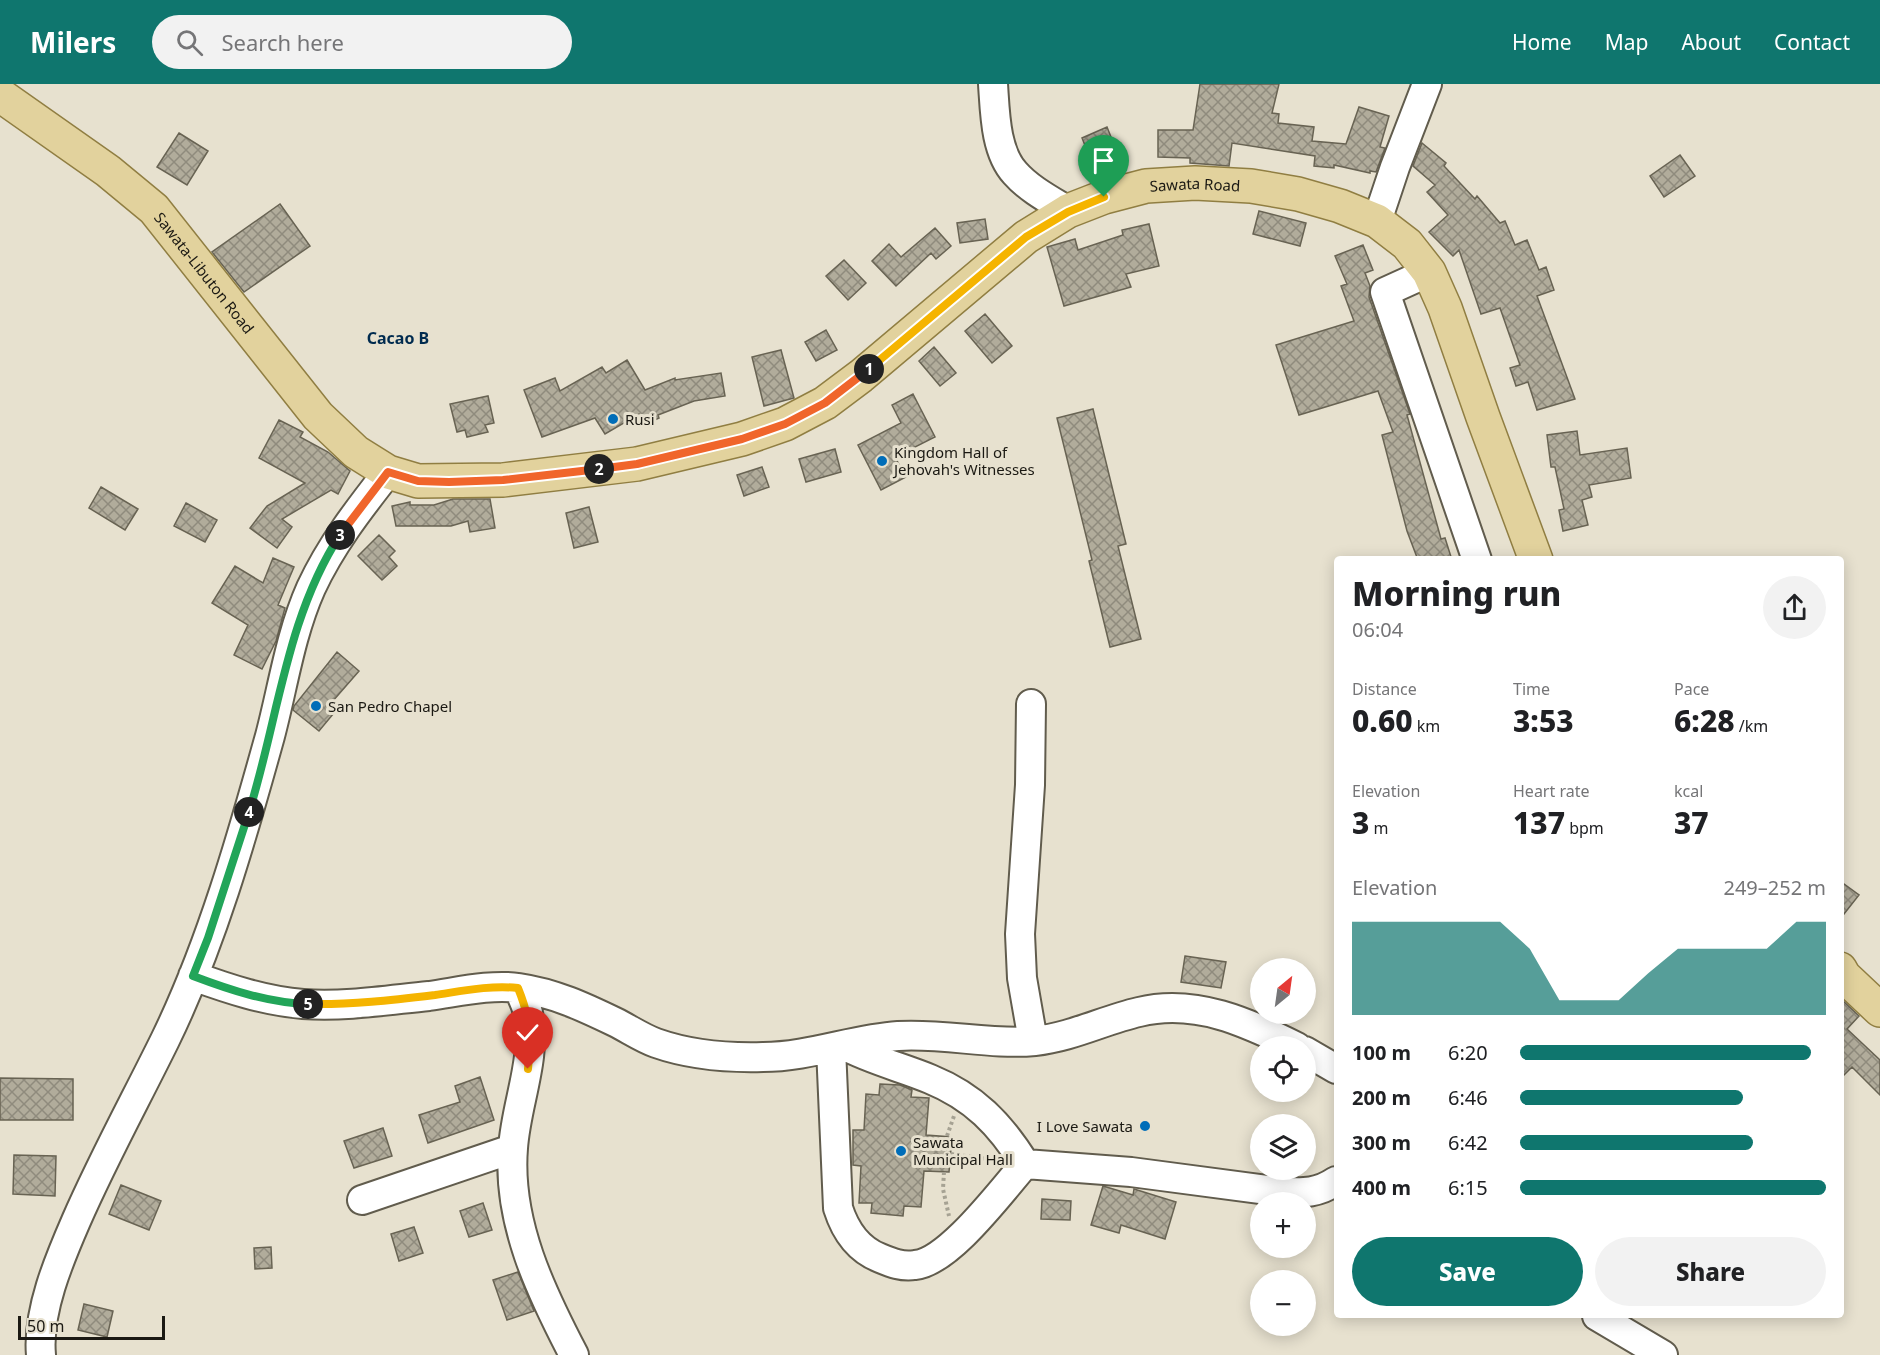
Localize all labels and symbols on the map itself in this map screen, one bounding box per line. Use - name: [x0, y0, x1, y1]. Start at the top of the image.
- pin: [1078, 135, 1129, 197]
- street label: Sawata Road: [1149, 173, 1241, 196]
- street label: Sawata-Libuton Road: [150, 208, 259, 338]
- district label: Cacao B: [367, 327, 429, 349]
- pin: 1: [854, 354, 884, 384]
- place label: Rusi: [625, 409, 655, 429]
- marker: Rusi: [606, 412, 620, 426]
- place label: Kingdom Hall of Jehovah's Witnesses: [892, 442, 1035, 479]
- pin: 2: [584, 454, 614, 484]
- marker: Kingdom Hall of Jehovah's Witnesses: [875, 454, 889, 468]
- pin: 3: [325, 520, 355, 550]
- place label: San Pedro Chapel: [328, 696, 452, 716]
- marker: San Pedro Chapel: [309, 699, 323, 713]
- pin: 4: [234, 797, 264, 827]
- north arrow: [1250, 958, 1316, 1024]
- pin: 5: [293, 989, 323, 1019]
- pin: [502, 1007, 553, 1069]
- place label: I Love Sawata: [1037, 1116, 1133, 1136]
- marker: I Love Sawata: [1138, 1119, 1152, 1133]
- place label: Sawata Municipal Hall: [913, 1132, 1013, 1169]
- marker: Sawata Municipal Hall: [894, 1144, 908, 1158]
- scale bar: [18, 1313, 165, 1340]

